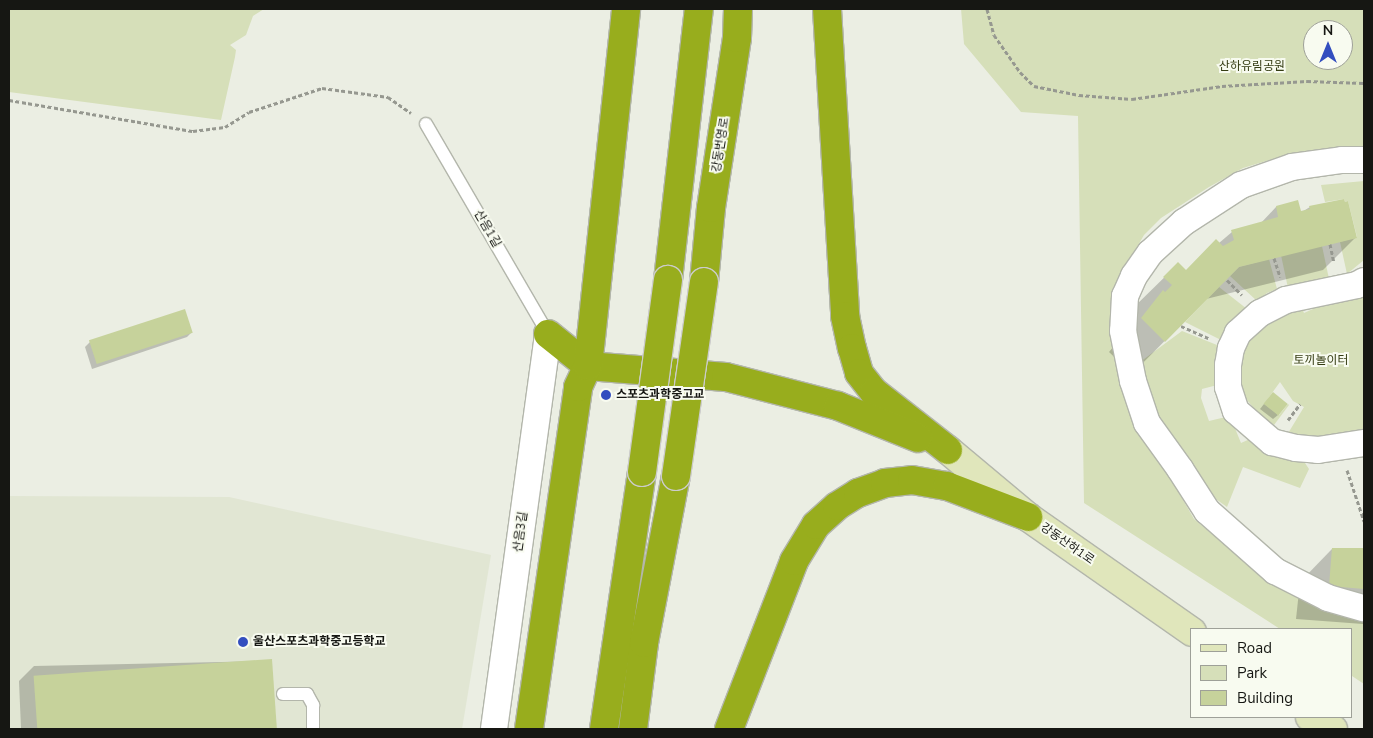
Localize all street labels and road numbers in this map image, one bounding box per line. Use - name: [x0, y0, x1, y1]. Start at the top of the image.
- street label: 강동번영로: [710, 117, 732, 173]
- street label: 산음1길: [471, 208, 503, 250]
- street label: 산음3길: [511, 511, 531, 553]
- street label: 강동산하1로: [1037, 520, 1097, 568]

